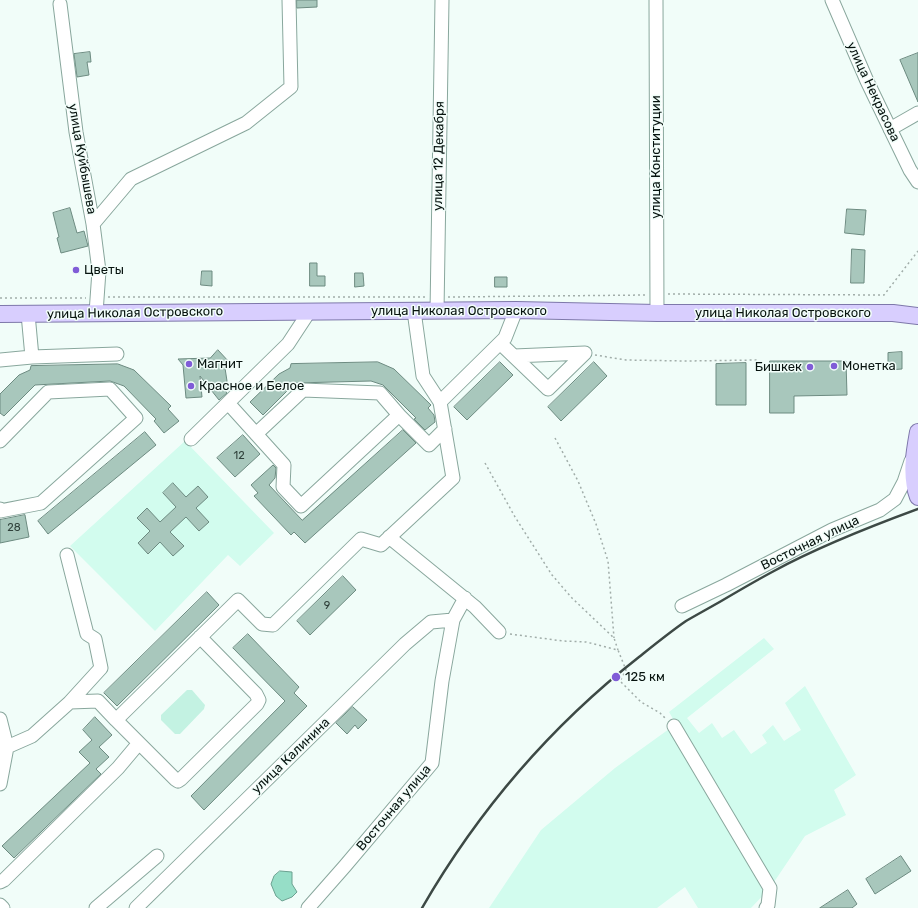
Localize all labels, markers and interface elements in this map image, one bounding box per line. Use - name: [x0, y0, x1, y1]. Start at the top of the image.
- street label: улица Некрасова: [843, 40, 903, 144]
- street label: улица Конституции: [648, 95, 664, 219]
- street label: улица 12 Декабря: [430, 101, 448, 211]
- street label: улица Куйбышева: [65, 102, 99, 216]
- place label: Цветы: [84, 262, 124, 278]
- marker: Цветы: [71, 265, 81, 275]
- street label: улица Николая Островского: [371, 303, 547, 319]
- street label: улица Николая Островского: [47, 304, 223, 322]
- street label: улица Николая Островского: [695, 305, 871, 321]
- place label: Магнит: [197, 356, 243, 372]
- place label: Монетка: [842, 358, 896, 374]
- marker: Магнит: [184, 359, 194, 369]
- place label: Бишкек: [755, 359, 802, 375]
- marker: Монетка: [829, 361, 839, 371]
- marker: Бишкек: [805, 362, 815, 372]
- place label: Красное и Белое: [199, 378, 304, 394]
- marker: Красное и Белое: [186, 381, 196, 391]
- house number: 12: [233, 449, 245, 463]
- street label: Восточная улица: [758, 512, 862, 574]
- house number: 28: [7, 521, 21, 535]
- house number: 9: [324, 599, 330, 613]
- place label: 125 км: [625, 669, 665, 685]
- marker: 125 км: [610, 671, 622, 683]
- street label: улица Калинина: [249, 715, 333, 797]
- street label: Восточная улица: [354, 762, 434, 854]

